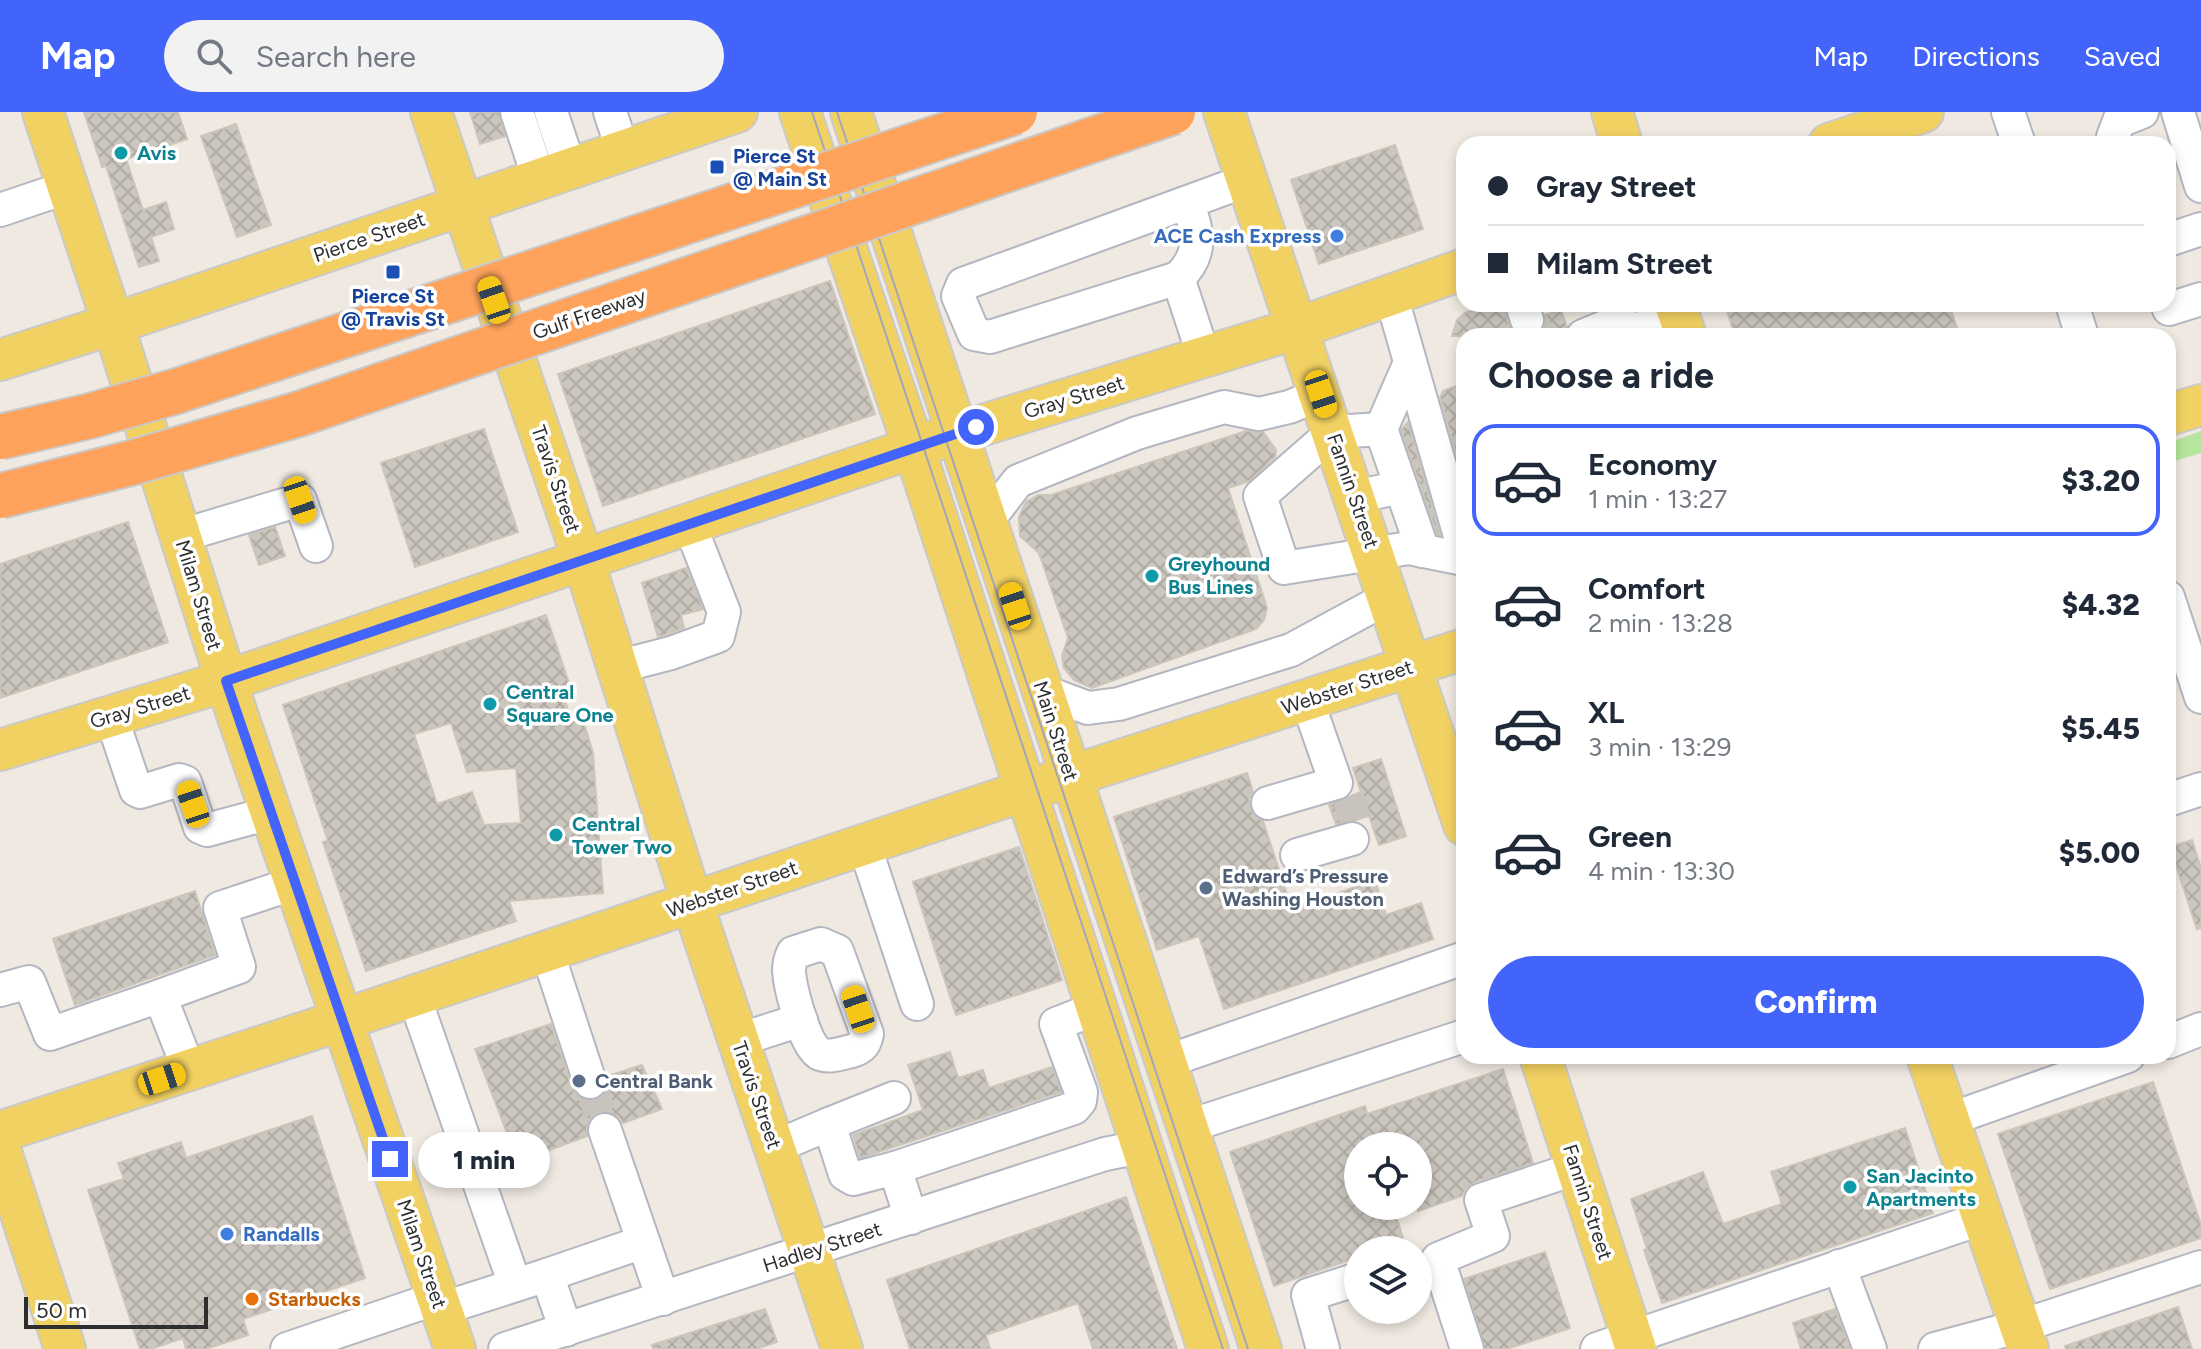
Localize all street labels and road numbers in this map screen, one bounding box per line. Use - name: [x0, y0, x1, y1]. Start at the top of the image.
- street label: Pierce Street: [310, 207, 428, 267]
- street label: Gulf Freeway: [529, 283, 649, 345]
- street label: Gray Street: [1021, 370, 1127, 424]
- street label: Travis Street: [526, 422, 586, 536]
- street label: Fannin Street: [1322, 430, 1384, 552]
- street label: Milam Street: [171, 537, 227, 653]
- street label: Webster Street: [1278, 654, 1416, 720]
- street label: Main Street: [1029, 678, 1083, 784]
- street label: Gray Street: [87, 680, 193, 734]
- street label: Webster Street: [664, 855, 800, 923]
- street label: Travis Street: [727, 1038, 787, 1152]
- street label: Fannin Street: [1558, 1141, 1618, 1263]
- street label: Milam Street: [392, 1196, 452, 1312]
- street label: Hadley Street: [760, 1217, 884, 1277]

